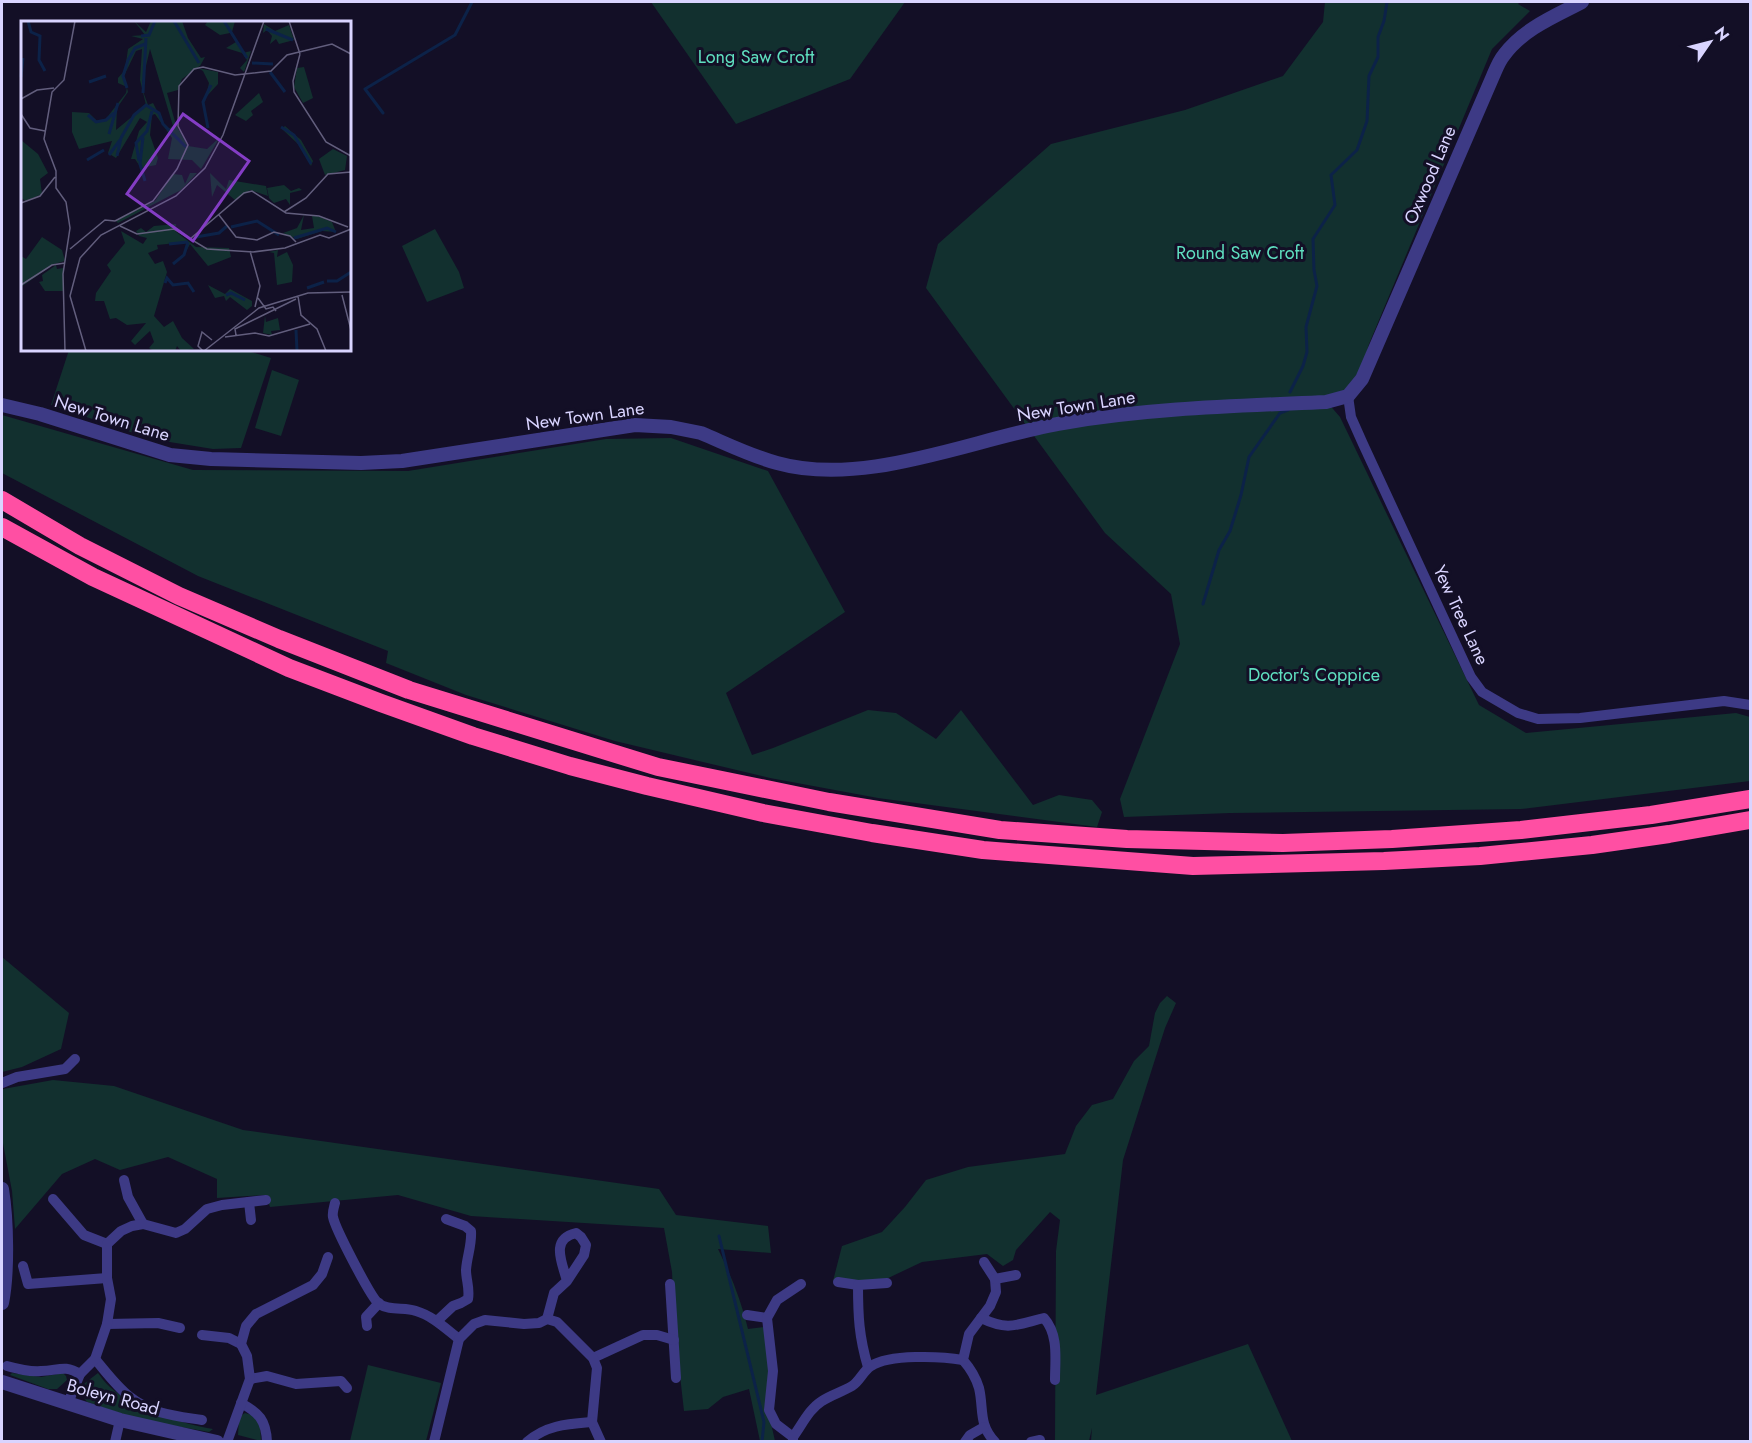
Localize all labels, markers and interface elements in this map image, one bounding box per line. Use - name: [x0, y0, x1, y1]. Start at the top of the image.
- north arrow: [1680, 12, 1740, 72]
- inset map: [21, 21, 351, 351]
- text: N: [1709, 22, 1735, 45]
- park label: Long Saw Croft: [698, 44, 815, 70]
- street label: Oxwood Lane: [1398, 122, 1462, 228]
- park label: Round Saw Croft: [1176, 240, 1305, 266]
- street label: New Town Lane: [1015, 384, 1137, 428]
- street label: New Town Lane: [51, 388, 173, 448]
- street label: New Town Lane: [524, 395, 646, 437]
- street label: Yew Tree Lane: [1427, 561, 1495, 669]
- park label: Doctor's Coppice: [1248, 662, 1380, 688]
- street label: Boleyn Road: [64, 1372, 162, 1422]

